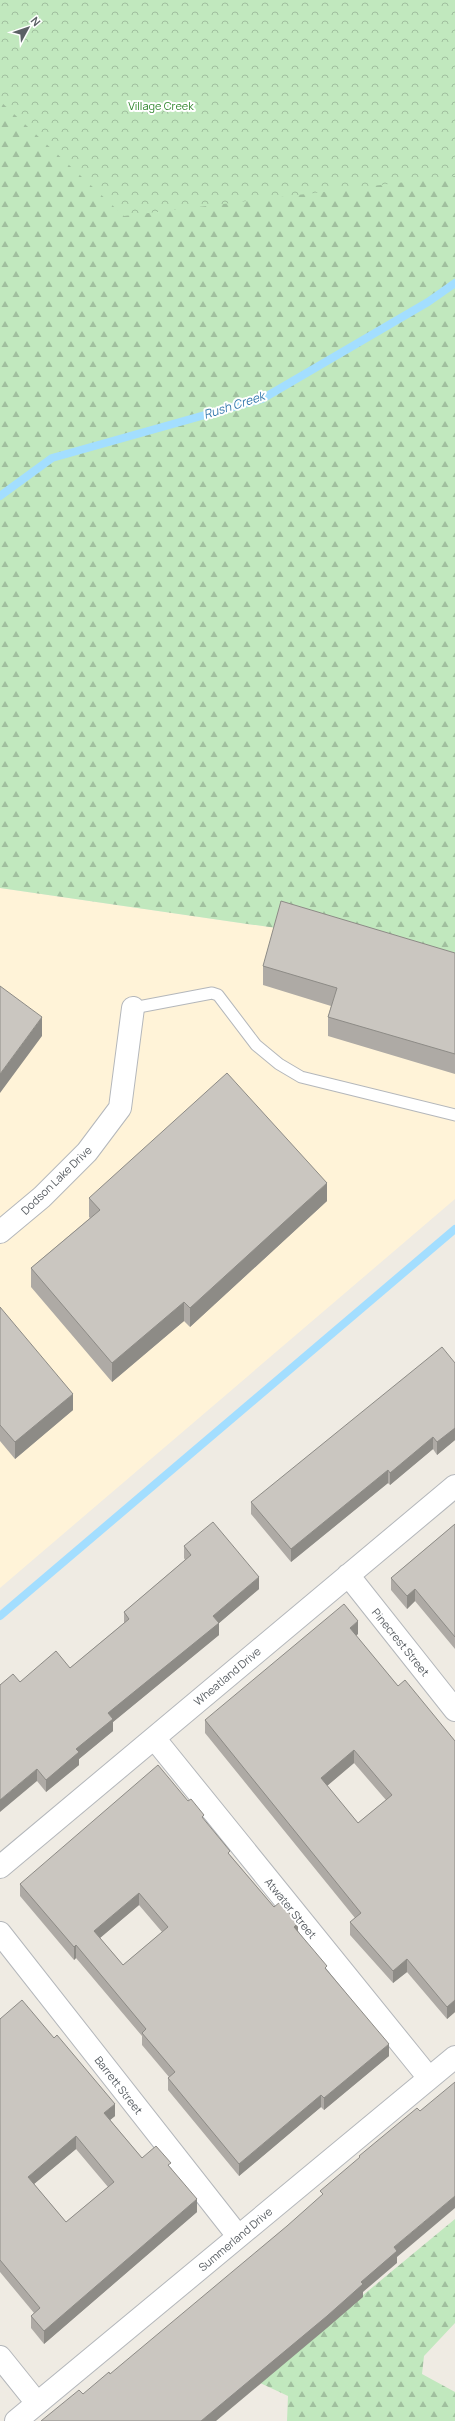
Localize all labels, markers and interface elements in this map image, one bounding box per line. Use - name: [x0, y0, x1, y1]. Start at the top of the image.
- north arrow: [8, 8, 48, 48]
- text: N: [28, 13, 44, 29]
- park label: Village Creek: [128, 98, 194, 113]
- water label: Rush Creek: [201, 387, 269, 423]
- street label: Dodson Lake Drive: [17, 1142, 95, 1218]
- street label: Pinecrest Street: [369, 1605, 433, 1679]
- street label: Wheatland Drive: [190, 1643, 264, 1709]
- street label: Atwater Street: [262, 1874, 320, 1942]
- street label: Barrett Street: [92, 2053, 146, 2117]
- street label: Summerland Drive: [195, 2203, 275, 2274]

